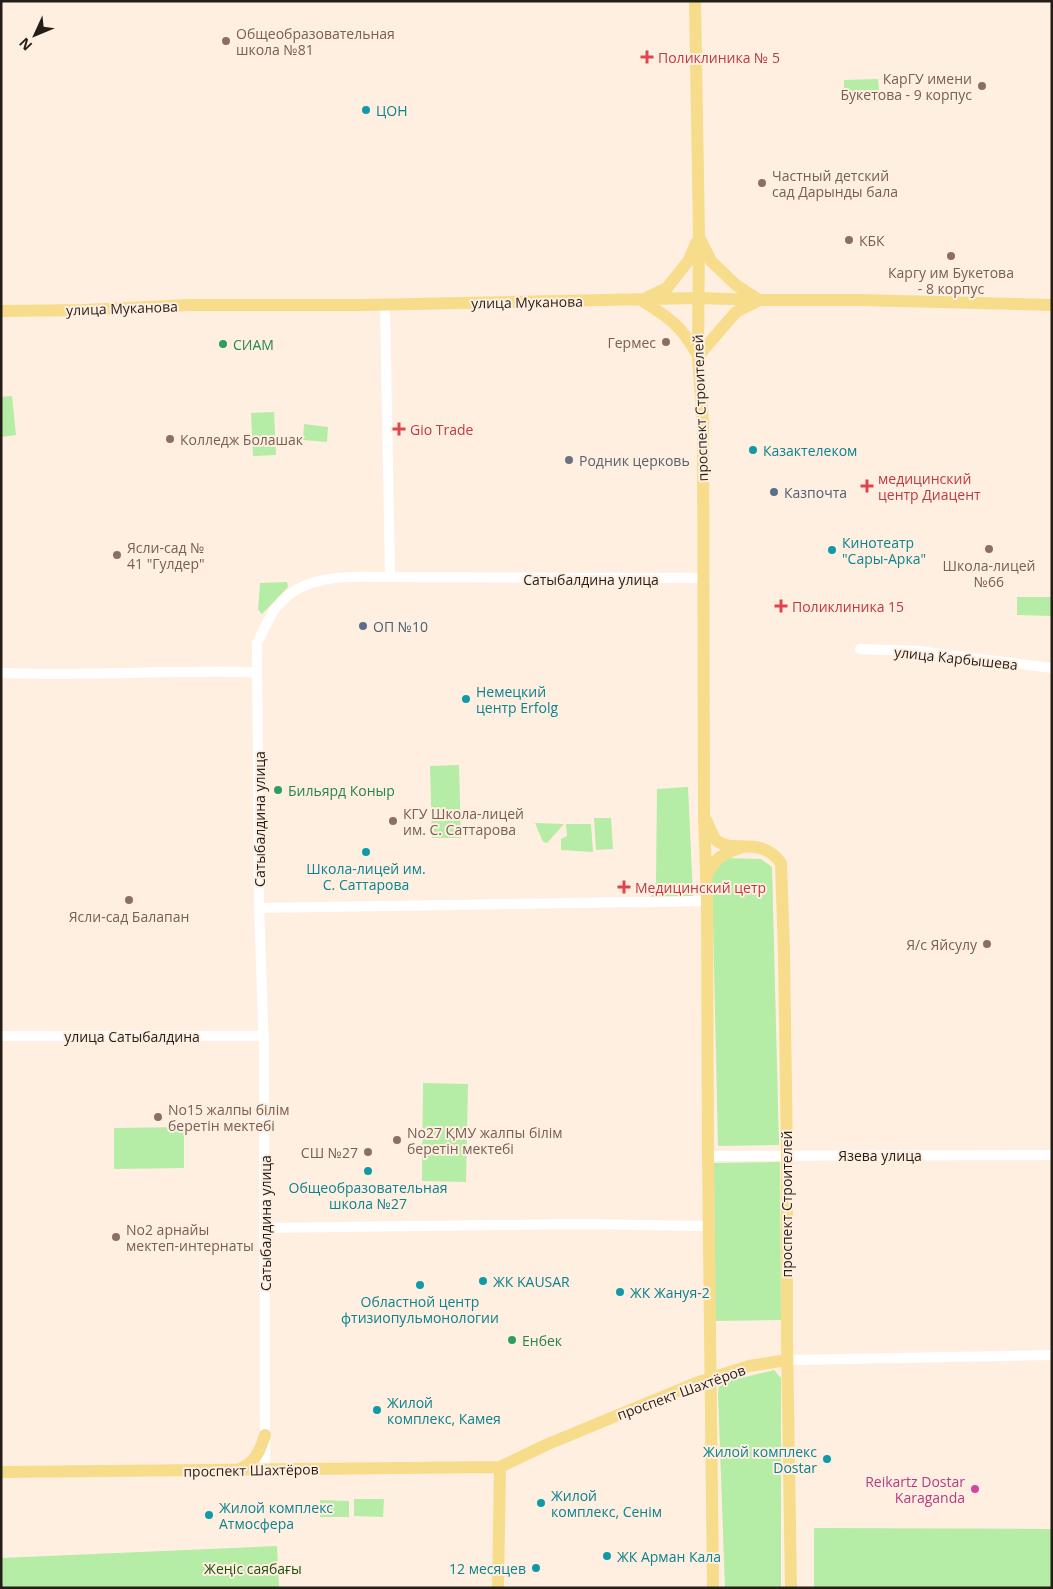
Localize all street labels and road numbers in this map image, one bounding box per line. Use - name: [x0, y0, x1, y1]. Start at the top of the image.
- street label: улица Муканова: [471, 292, 583, 312]
- street label: улица Муканова: [66, 297, 178, 319]
- street label: проспект Строителей: [688, 334, 712, 482]
- street label: Сатыбалдина улица: [523, 570, 659, 589]
- street label: улица Карбышева: [893, 642, 1019, 674]
- street label: Сатыбалдина улица: [250, 751, 269, 887]
- street label: улица Сатыбалдина: [64, 1027, 200, 1046]
- street label: проспект Строителей: [777, 1131, 796, 1277]
- street label: Язева улица: [838, 1146, 922, 1165]
- street label: Сатыбалдина улица: [256, 1155, 275, 1291]
- street label: проспект Шахтёров: [614, 1360, 748, 1424]
- street label: проспект Шахтёров: [183, 1459, 319, 1481]

